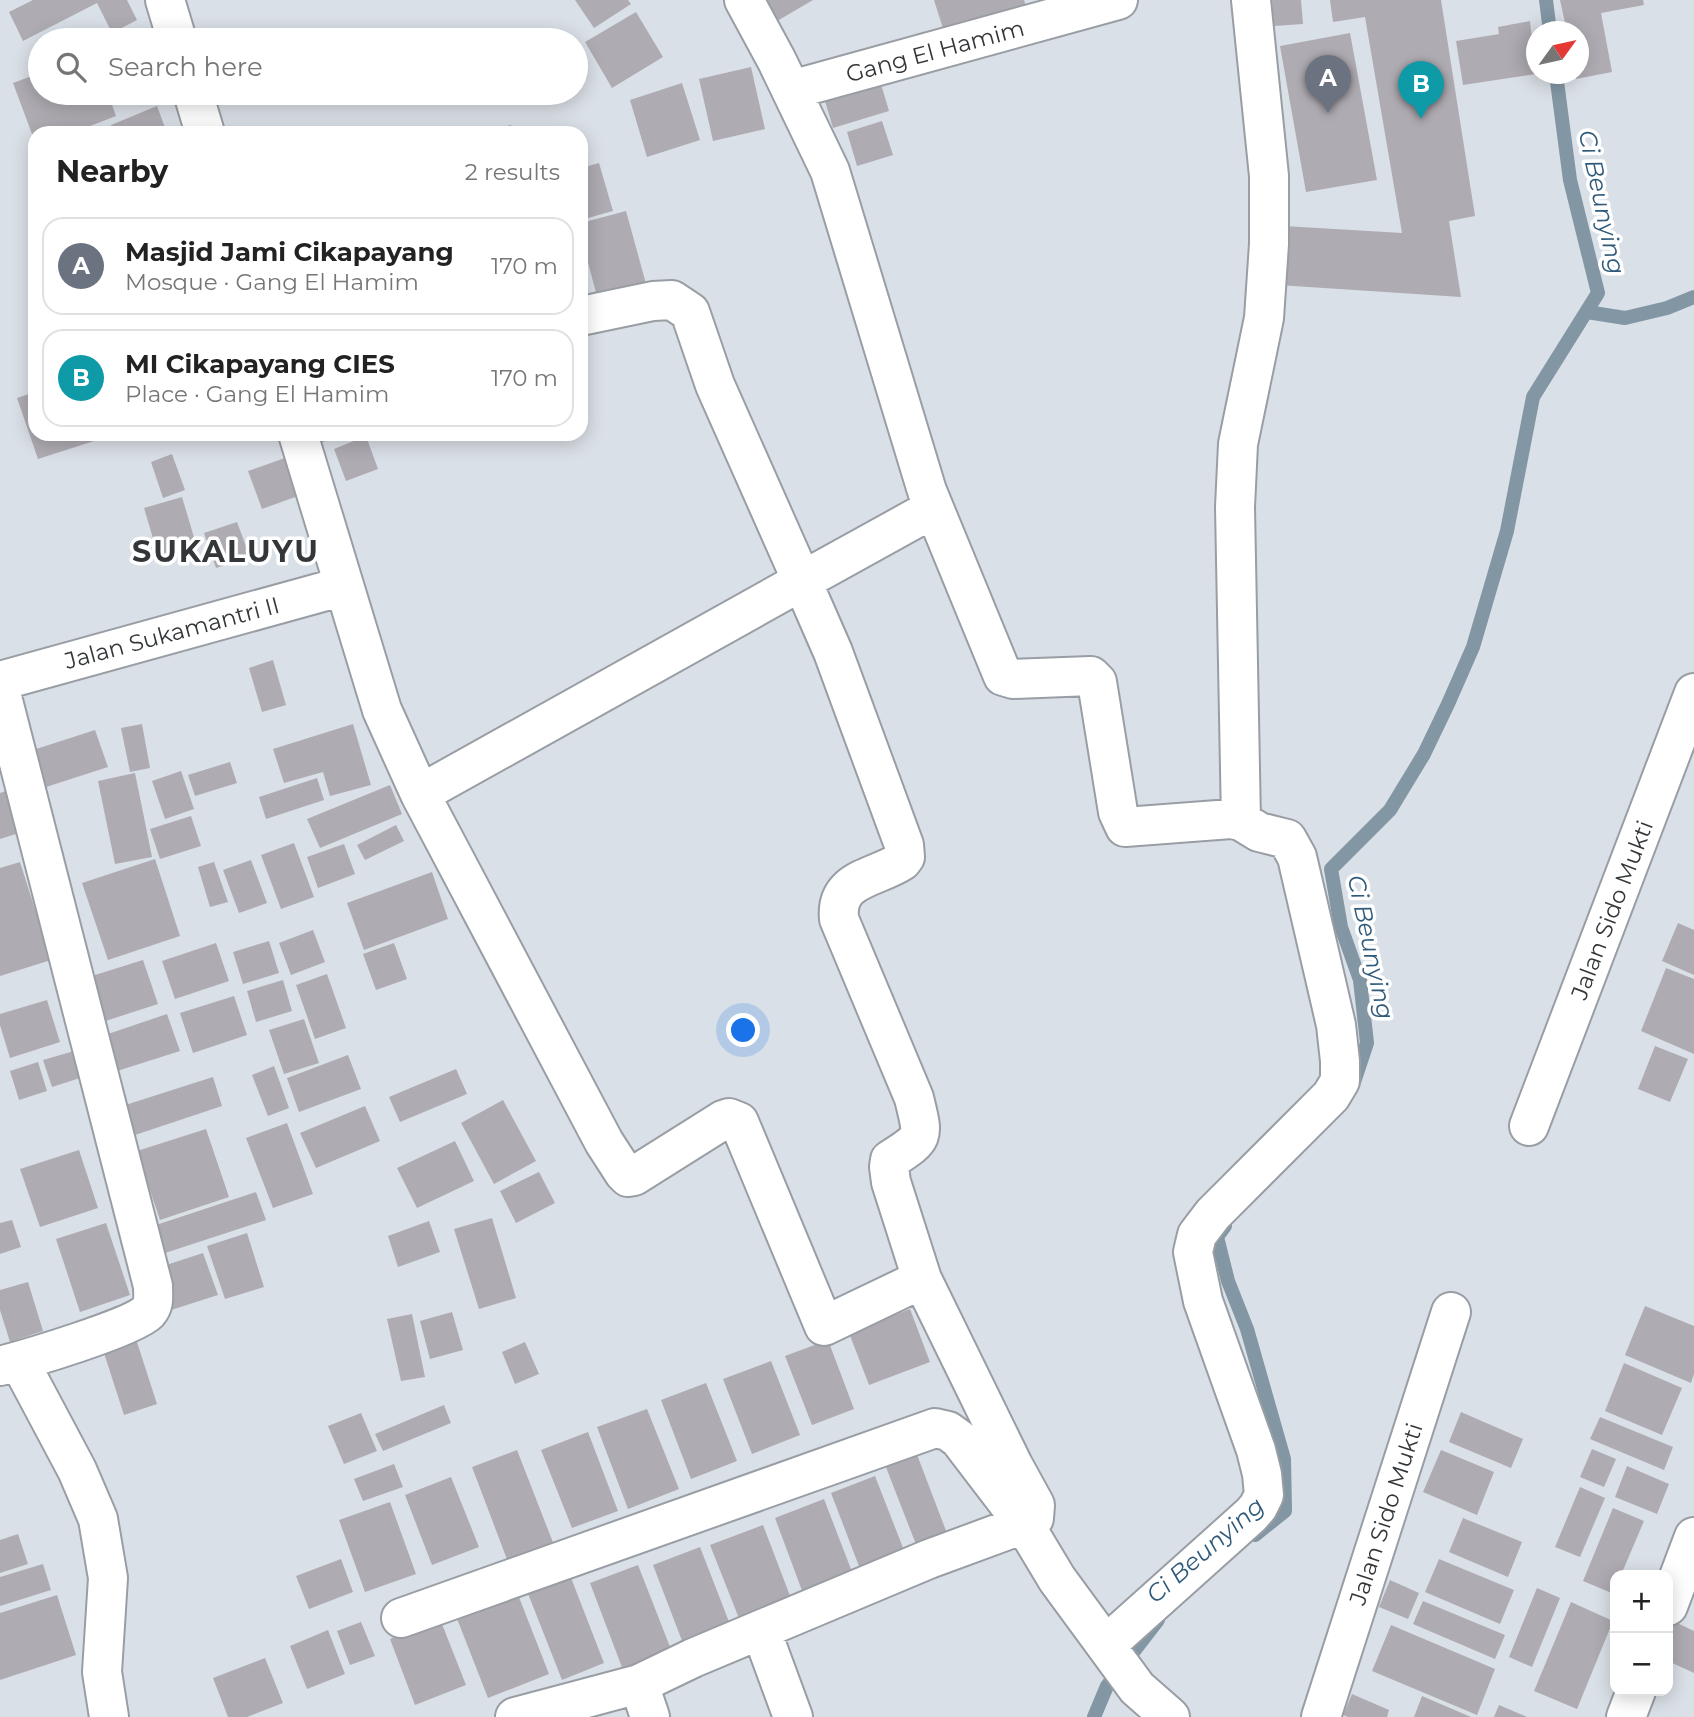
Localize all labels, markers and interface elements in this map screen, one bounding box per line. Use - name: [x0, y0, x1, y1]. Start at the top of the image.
- street label: Gang El Hamim: [843, 14, 1027, 88]
- north arrow: [1526, 21, 1589, 84]
- search box: [28, 28, 588, 105]
- icon: search: [52, 48, 90, 86]
- text: Search here: [108, 51, 263, 83]
- pin: A: [1305, 55, 1351, 113]
- pin: B: [1398, 61, 1444, 119]
- water label: Ci Beunying: [1573, 127, 1631, 277]
- text: Nearby: [56, 153, 168, 190]
- text: 2 results: [465, 158, 560, 186]
- text: Masjid Jami Cikapayang: [125, 236, 454, 268]
- text: A: [72, 252, 90, 280]
- text: 170 m: [491, 252, 558, 280]
- text: Mosque · Gang El Hamim: [125, 268, 419, 296]
- text: MI Cikapayang CIES: [125, 348, 395, 380]
- text: B: [72, 364, 90, 392]
- text: 170 m: [491, 364, 558, 392]
- text: Place · Gang El Hamim: [125, 380, 389, 408]
- district label: SUKALUYU: [132, 533, 320, 570]
- street label: Jalan Sukamantri II: [61, 591, 282, 675]
- street label: Jalan Sido Mukti: [1565, 817, 1659, 1004]
- water label: Ci Beunying: [1342, 872, 1400, 1022]
- your location: [726, 1013, 760, 1047]
- street label: Jalan Sido Mukti: [1343, 1420, 1429, 1609]
- water label: Ci Beunying: [1140, 1491, 1270, 1609]
- map controls: [1610, 1570, 1673, 1696]
- button: +: [1610, 1570, 1673, 1633]
- button: −: [1610, 1633, 1673, 1696]

